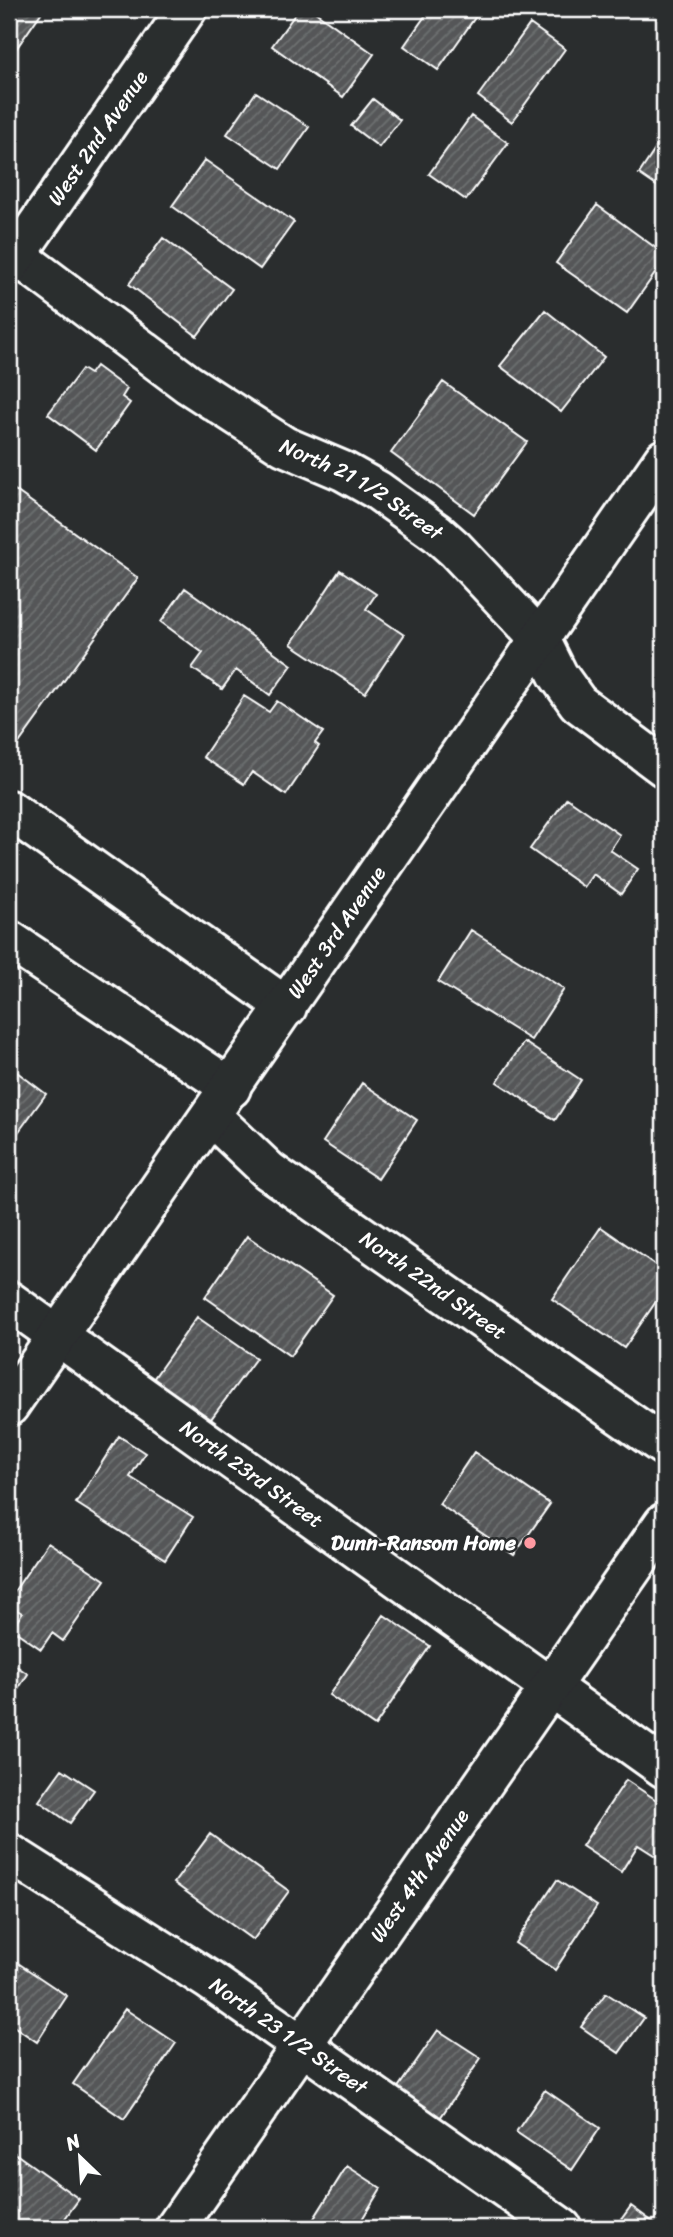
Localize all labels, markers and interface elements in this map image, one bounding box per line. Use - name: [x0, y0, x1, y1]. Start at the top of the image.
- street label: West 2nd Avenue: [37, 62, 159, 214]
- street label: North 21 1/2 Street: [273, 427, 453, 552]
- street label: West 3rd Avenue: [277, 858, 396, 1007]
- street label: North 22nd Street: [351, 1220, 515, 1350]
- street label: North 23rd Street: [172, 1409, 332, 1539]
- place label: Dunn-Ransom Home: [331, 1524, 516, 1562]
- marker: Dunn-Ransom Home: [522, 1535, 538, 1551]
- street label: West 4th Avenue: [359, 1800, 480, 1951]
- street label: North 23 1/2 Street: [201, 1967, 377, 2106]
- north arrow: [46, 2122, 116, 2192]
- text: N: [59, 2124, 87, 2160]

